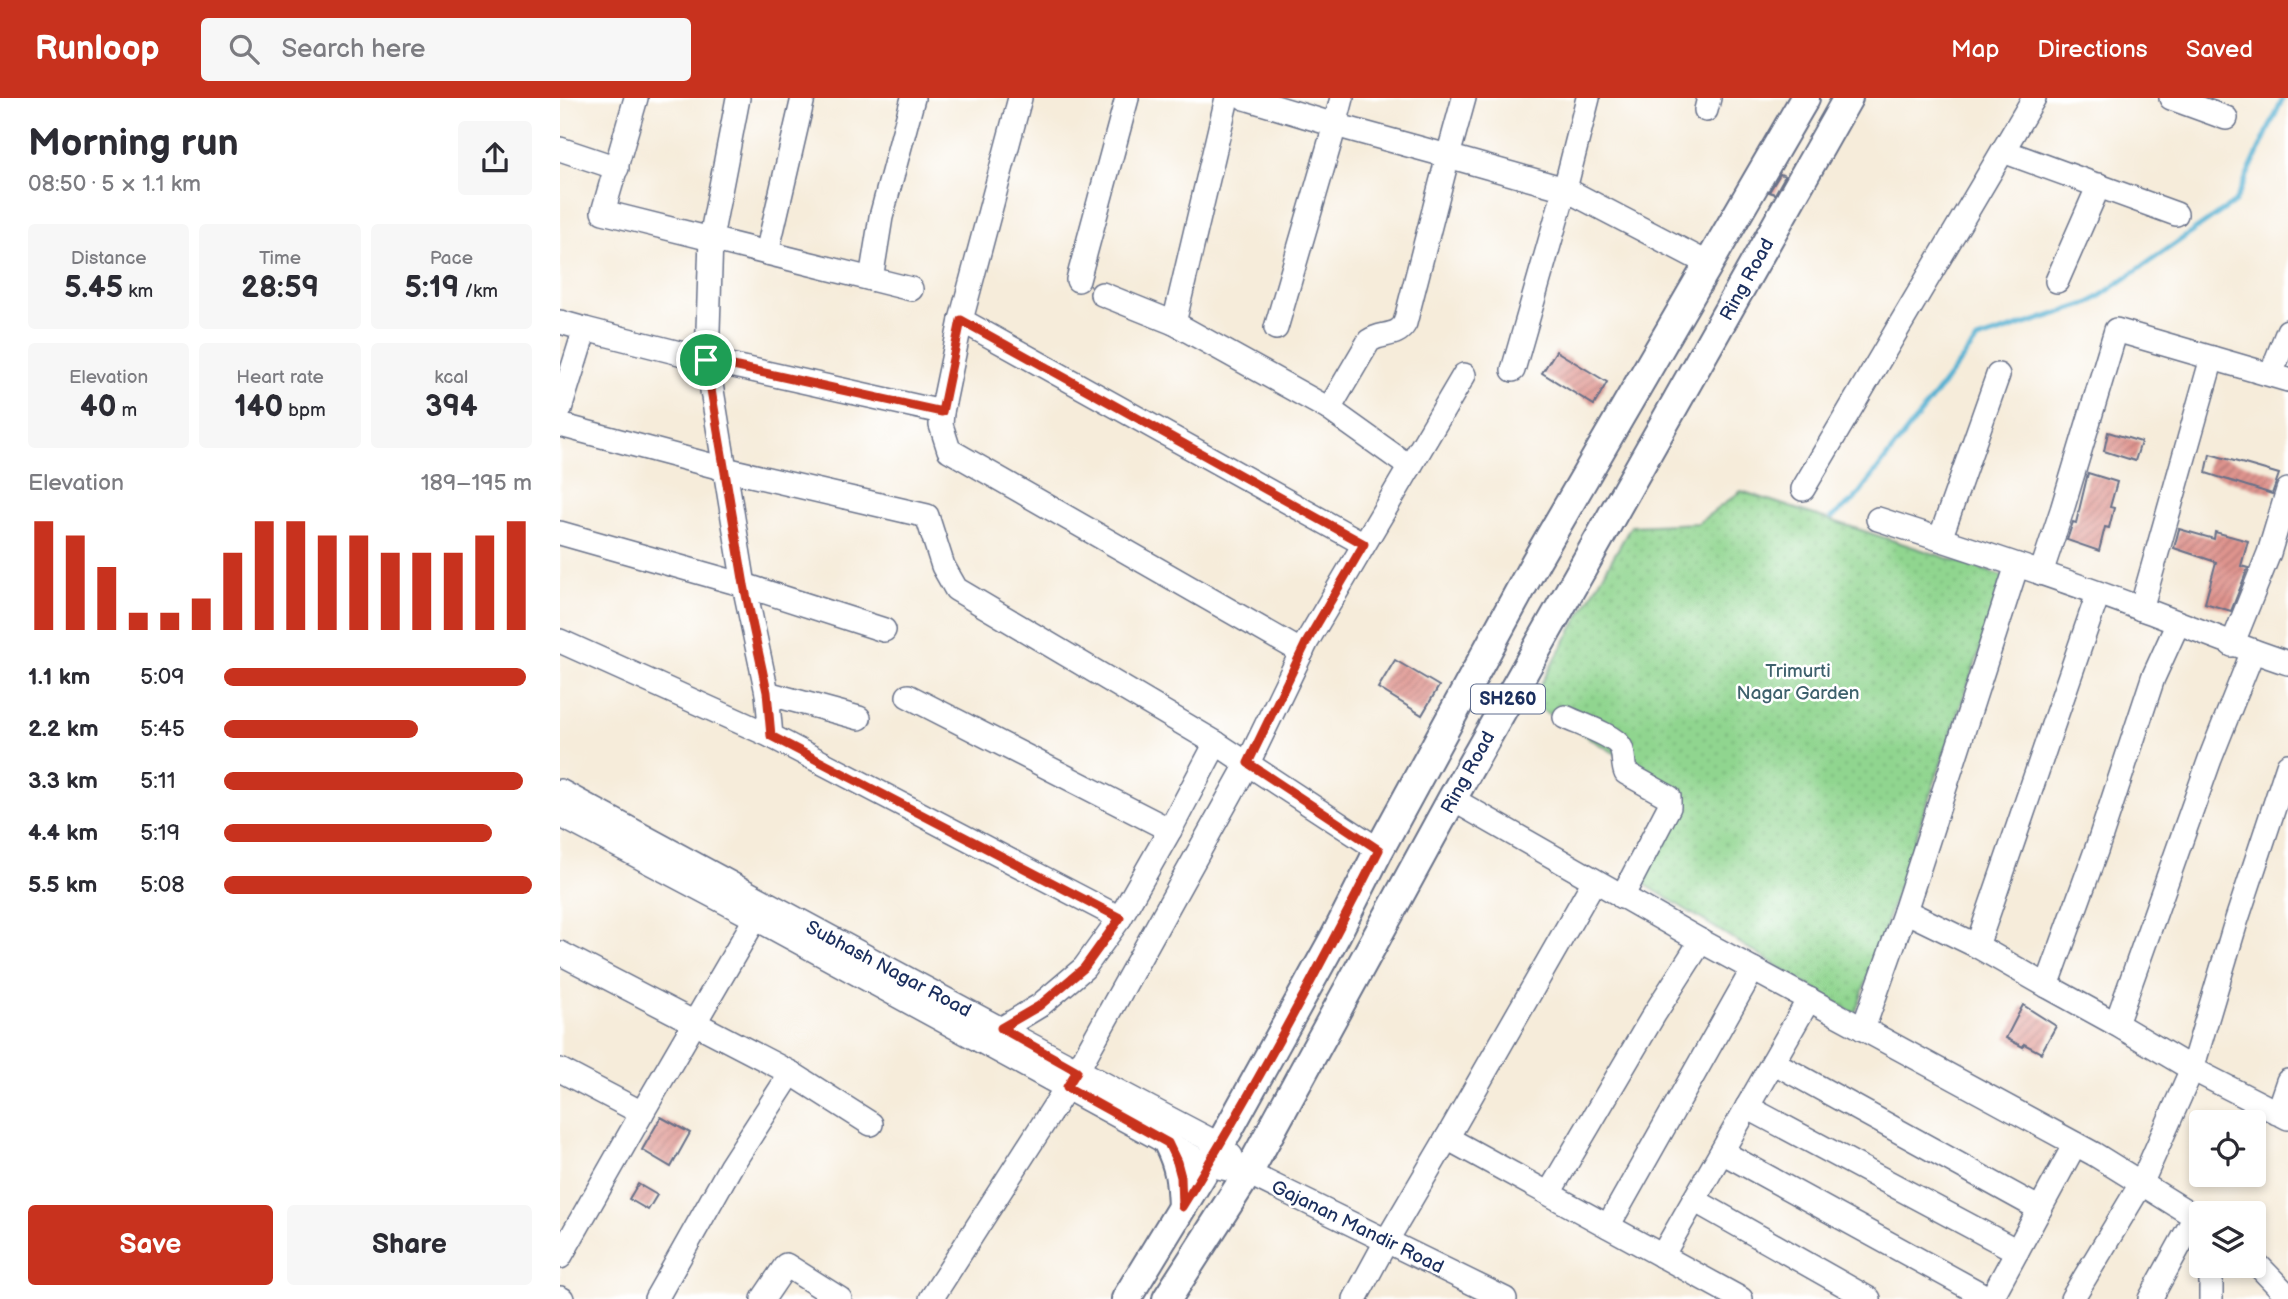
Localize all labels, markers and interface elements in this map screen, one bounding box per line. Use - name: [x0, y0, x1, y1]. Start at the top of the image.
- search box: [201, 18, 691, 81]
- text: Runloop: [35, 29, 159, 69]
- icon: search: [225, 30, 263, 68]
- text: Search here: [281, 34, 425, 65]
- text: Map: [1951, 35, 1999, 64]
- text: Directions: [2037, 35, 2148, 64]
- text: Saved: [2186, 35, 2253, 64]
- text: Morning run: [28, 121, 239, 166]
- button: share: [458, 121, 532, 195]
- text: 08:50 · 5 × 1.1 km: [28, 170, 201, 198]
- street label: Ring Road: [1715, 234, 1779, 325]
- text: Distance: [71, 247, 147, 270]
- text: Time: [259, 247, 301, 270]
- text: Pace: [430, 247, 473, 270]
- text: 5.45: [64, 270, 123, 306]
- text: 28:59: [241, 270, 319, 306]
- text: 5:19: [405, 270, 459, 306]
- text: km: [123, 280, 153, 303]
- text: /km: [459, 280, 498, 303]
- pin: [676, 330, 736, 390]
- icon: arrive: [687, 341, 725, 379]
- text: Elevation: [69, 366, 148, 389]
- text: Heart rate: [236, 366, 324, 389]
- text: kcal: [434, 366, 468, 389]
- text: 40: [80, 389, 116, 425]
- text: 140: [234, 389, 283, 425]
- text: 394: [425, 389, 478, 425]
- text: m: [116, 399, 137, 422]
- text: bpm: [283, 399, 326, 422]
- text: Elevation: [28, 469, 124, 497]
- text: 189–195 m: [421, 469, 532, 497]
- park label: Trimurti Nagar Garden: [1736, 660, 1860, 705]
- text: 1.1 km: [28, 663, 90, 691]
- text: 5:09: [140, 663, 185, 691]
- road number: SH260: [1471, 684, 1545, 714]
- text: 2.2 km: [28, 715, 99, 743]
- text: 5:45: [140, 715, 185, 743]
- street label: Ring Road: [1436, 727, 1500, 818]
- text: 3.3 km: [28, 767, 98, 795]
- text: 5:11: [140, 767, 176, 795]
- text: 4.4 km: [28, 819, 98, 847]
- text: 5:19: [140, 819, 180, 847]
- text: 5.5 km: [28, 871, 97, 899]
- text: 5:08: [140, 871, 185, 899]
- street label: Subhash Nagar Road: [802, 916, 975, 1023]
- map controls: [2189, 1110, 2266, 1278]
- button: locate: [2189, 1110, 2266, 1187]
- street label: Gajanan Mandir Road: [1267, 1176, 1447, 1279]
- button: layers: [2189, 1201, 2266, 1278]
- button: Save: [28, 1205, 273, 1285]
- button: Share: [287, 1205, 532, 1285]

